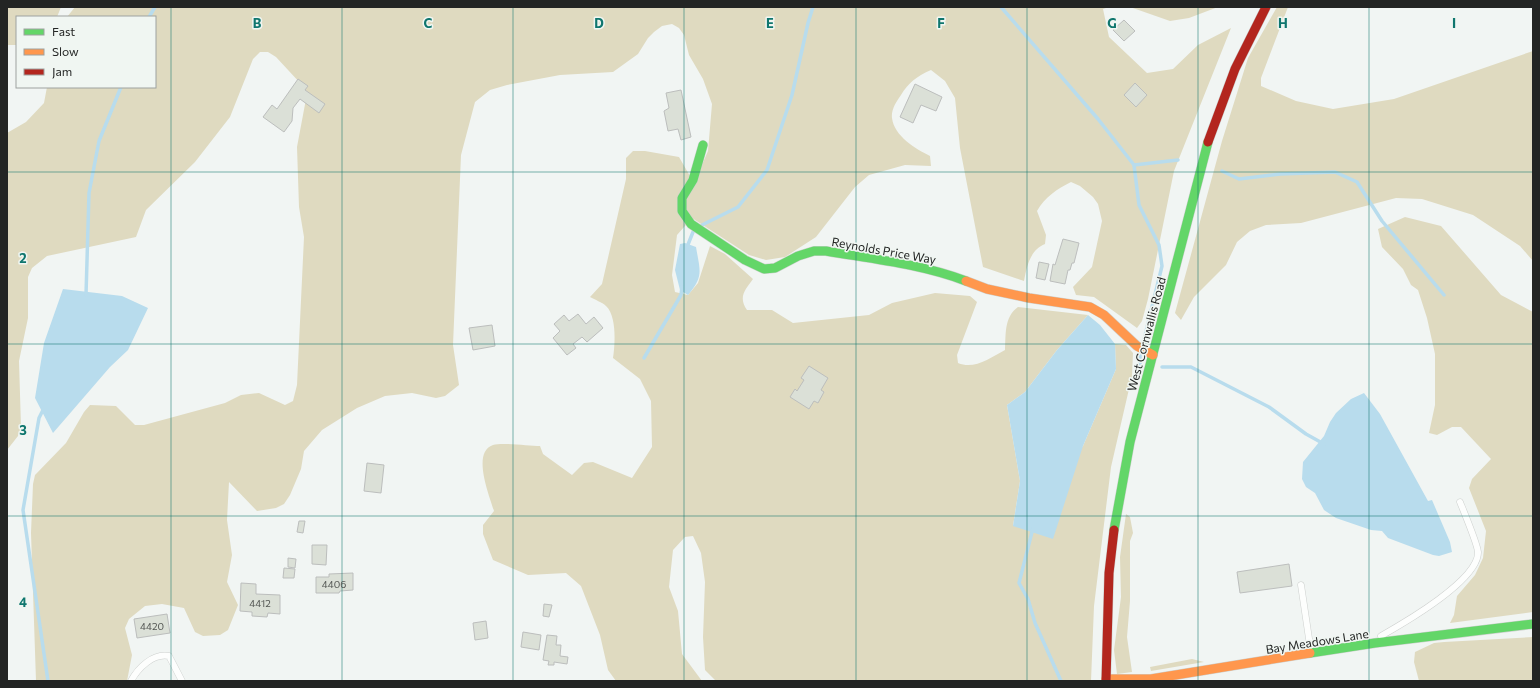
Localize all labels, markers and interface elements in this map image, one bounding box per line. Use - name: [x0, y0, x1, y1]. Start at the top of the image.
- text: B: [253, 15, 262, 31]
- text: C: [424, 15, 433, 31]
- text: D: [594, 15, 604, 31]
- text: E: [766, 15, 774, 31]
- text: F: [937, 15, 945, 31]
- text: G: [1107, 15, 1117, 31]
- text: H: [1278, 15, 1288, 31]
- text: I: [1452, 15, 1456, 31]
- legend: [16, 16, 156, 88]
- text: Fast: [52, 24, 75, 38]
- text: Slow: [52, 44, 79, 58]
- text: Jam: [52, 64, 72, 79]
- street label: Reynolds Price Way: [831, 234, 937, 266]
- text: 2: [19, 250, 27, 266]
- street label: West Cornwallis Road: [1124, 275, 1168, 393]
- text: 3: [19, 422, 27, 438]
- house number: 4406: [322, 578, 346, 590]
- text: 4: [19, 594, 27, 610]
- house number: 4412: [249, 597, 271, 609]
- house number: 4420: [140, 620, 164, 632]
- street label: Bay Meadows Lane: [1265, 626, 1369, 656]

